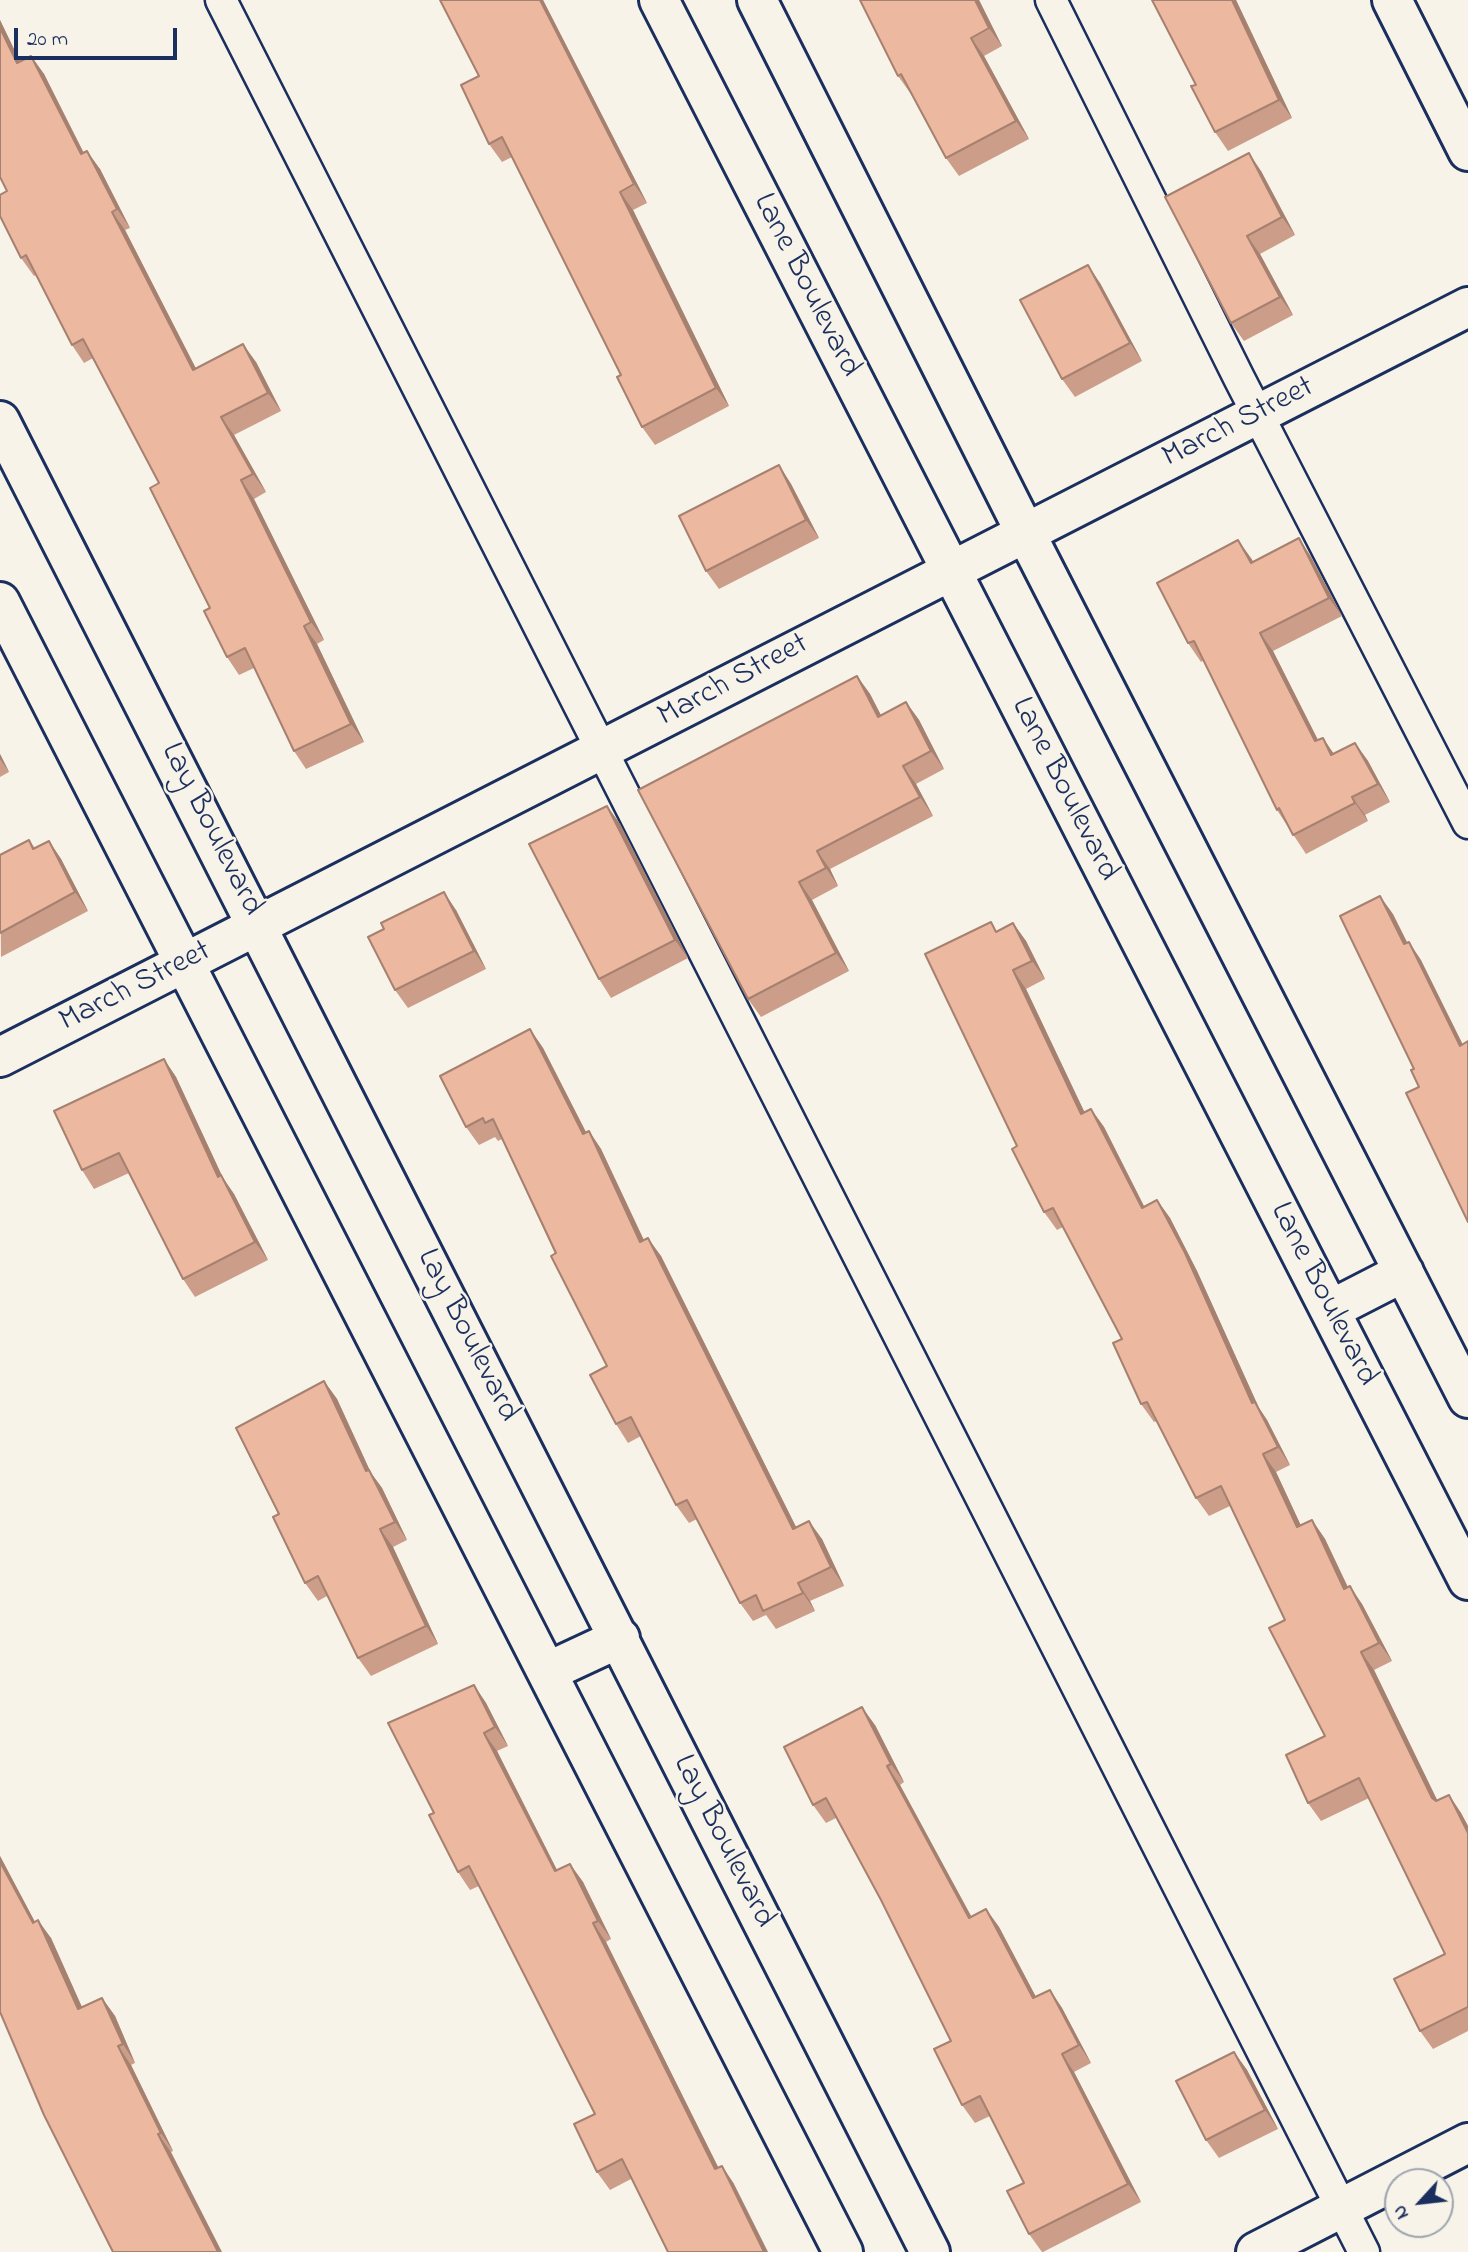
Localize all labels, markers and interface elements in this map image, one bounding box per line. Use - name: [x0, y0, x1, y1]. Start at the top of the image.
- scale bar: [18, 14, 180, 58]
- text: 20 m: [27, 25, 68, 55]
- street label: Lane Boulevard: [742, 188, 868, 384]
- street label: March Street: [1157, 370, 1321, 478]
- street label: March Street: [652, 626, 816, 738]
- street label: Lane Boulevard: [1000, 692, 1126, 888]
- street label: Lay Boulevard: [150, 737, 270, 923]
- street label: March Street: [54, 934, 218, 1042]
- street label: Lane Boulevard: [1259, 1197, 1385, 1393]
- street label: Lay Boulevard: [406, 1243, 526, 1429]
- street label: Lay Boulevard: [662, 1749, 782, 1935]
- north arrow: [1384, 2168, 1454, 2238]
- text: N: [1387, 2200, 1417, 2224]

